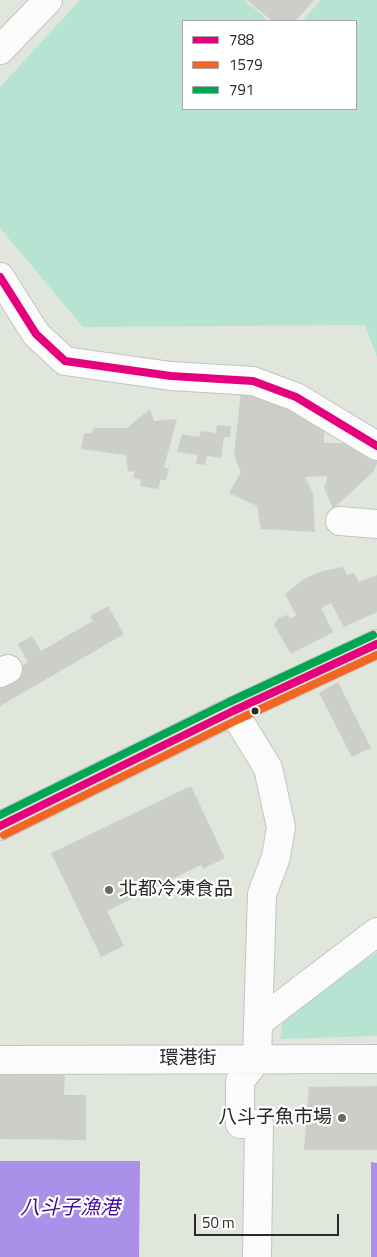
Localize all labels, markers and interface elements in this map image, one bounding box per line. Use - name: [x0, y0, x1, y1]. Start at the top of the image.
- legend: [182, 20, 357, 110]
- text: 788: [229, 28, 254, 51]
- text: 1579: [229, 53, 263, 76]
- text: 791: [229, 78, 254, 101]
- unlabelled marker: [250, 706, 260, 716]
- place label: 北都冷凍食品: [119, 879, 233, 901]
- marker: 北都冷凍食品: [103, 884, 115, 896]
- street label: 環港街: [160, 1048, 216, 1070]
- place label: 八斗子魚市場: [218, 1107, 332, 1129]
- marker: 八斗子魚市場: [336, 1112, 348, 1124]
- water label: 八斗子漁港: [20, 1197, 120, 1221]
- scale bar: [197, 1204, 342, 1236]
- text: 50 m: [202, 1211, 235, 1234]

